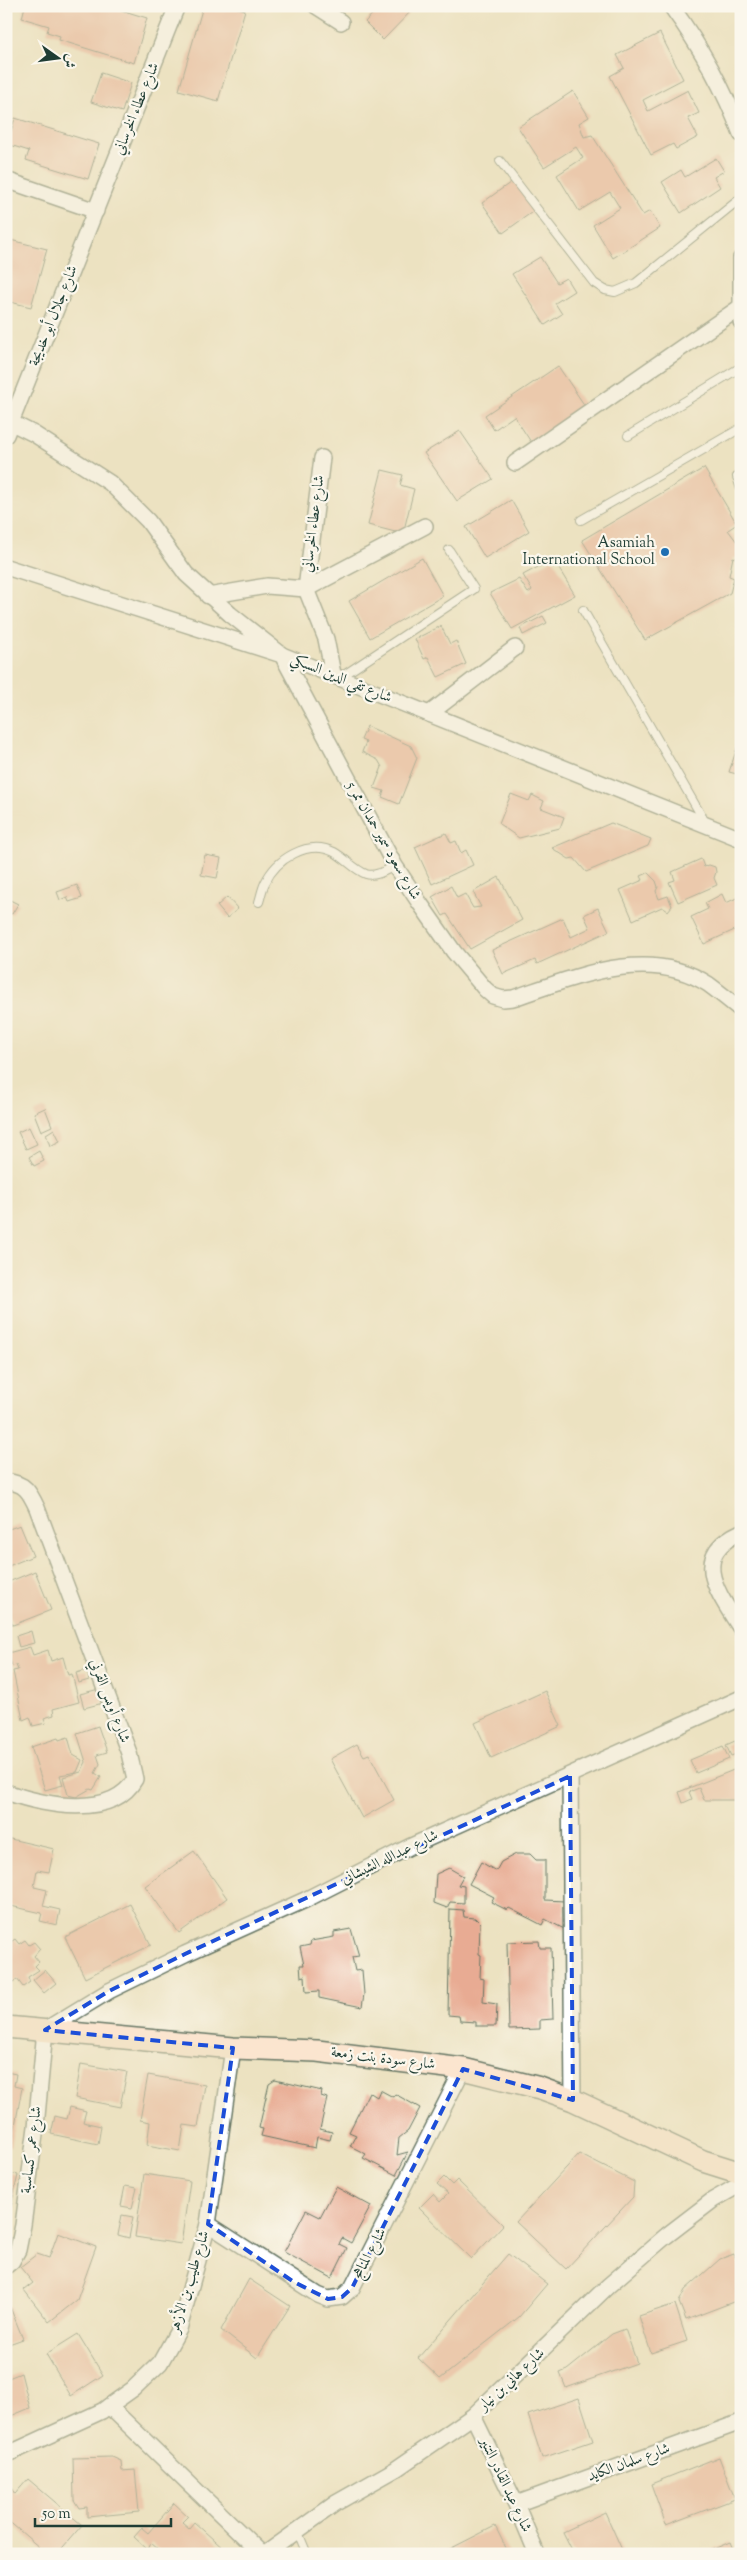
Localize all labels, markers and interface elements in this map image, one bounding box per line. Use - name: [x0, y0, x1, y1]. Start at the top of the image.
- north arrow: [32, 32, 82, 82]
- text: ش: [57, 52, 80, 70]
- street label: شارع عطاء الخرساني: [109, 60, 166, 159]
- street label: شارع جلال أبو خديجة: [22, 262, 85, 370]
- street label: شارع عطاء الخرساني: [298, 474, 331, 574]
- place label: Asamiah International School: [522, 533, 655, 571]
- marker: Asamiah International School: [659, 546, 671, 558]
- street label: شارع تقي الدين السبكي: [286, 649, 395, 711]
- street label: شارع سعود سمير حمدان ممر 5: [339, 777, 425, 905]
- street label: شارع أويس القرني: [82, 1655, 137, 1746]
- street label: شارع عبدالله الشيشاني: [338, 1825, 443, 1891]
- street label: شارع سودة بنت زمعة: [329, 2042, 436, 2077]
- street label: شارع عمر كساسبة: [16, 2105, 49, 2195]
- street label: شارع المناهج: [348, 2225, 394, 2284]
- street label: شارع طليب بن الأزهر: [162, 2228, 216, 2338]
- street label: شارع هاني بن نيار: [473, 2344, 551, 2418]
- street label: شارع عبد القادر التنير: [472, 2432, 536, 2536]
- street label: شارع سلمان الكايد: [585, 2438, 674, 2489]
- scale bar: [35, 2495, 171, 2527]
- text: 50 m: [41, 2504, 71, 2525]

